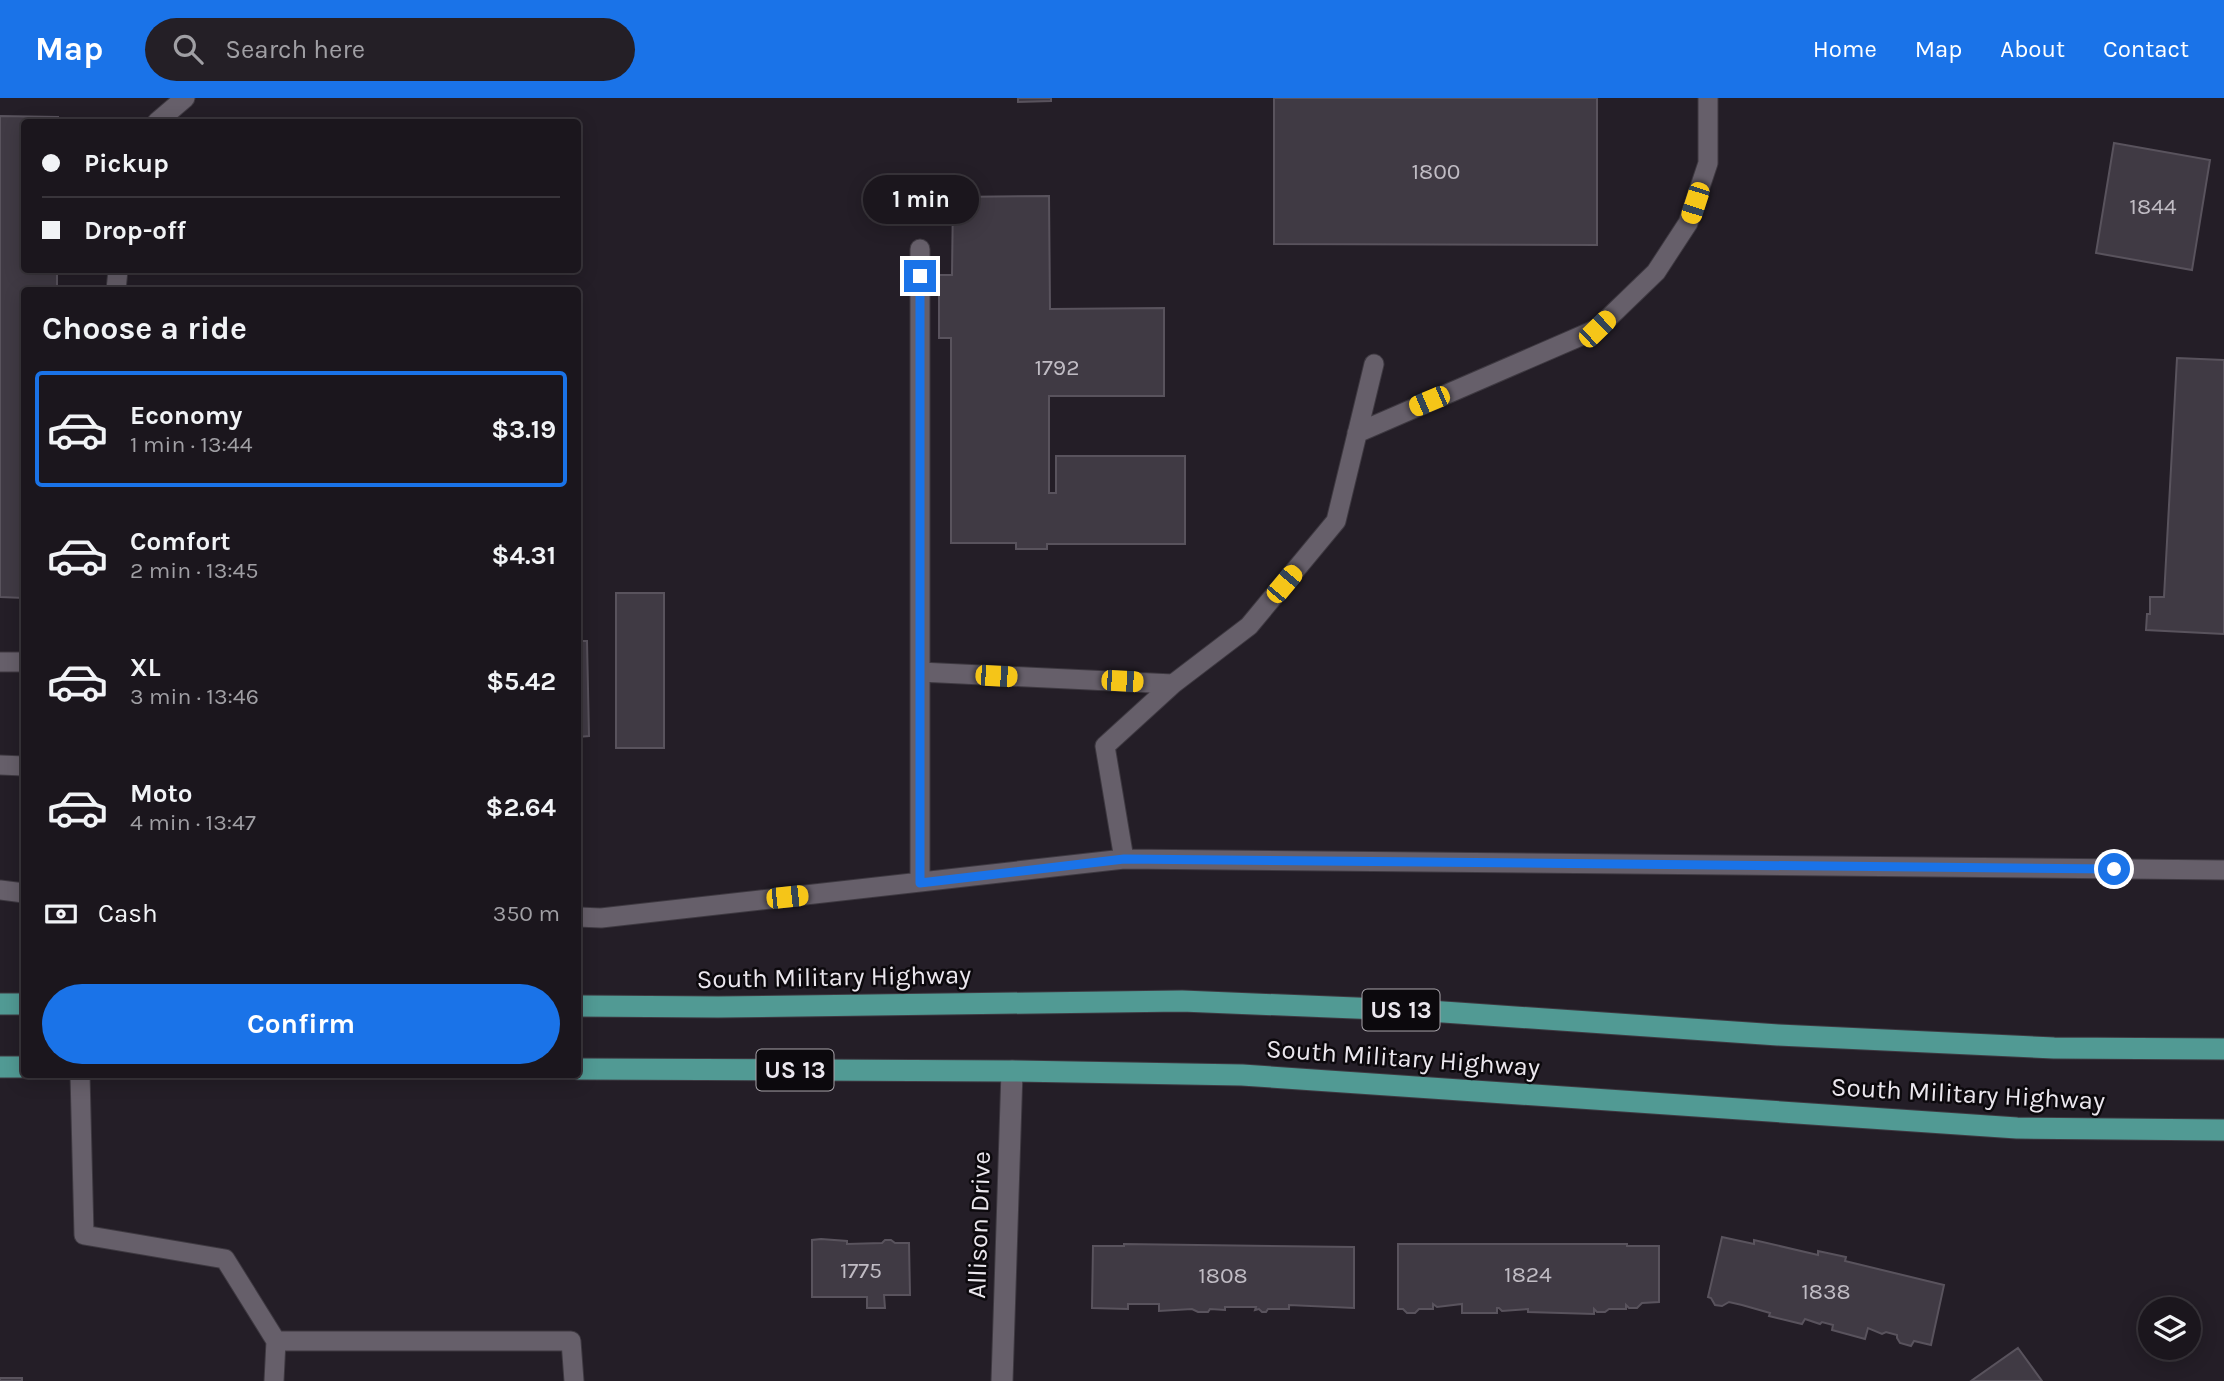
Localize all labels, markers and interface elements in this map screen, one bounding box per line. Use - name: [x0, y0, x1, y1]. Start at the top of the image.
- search box: [145, 18, 635, 81]
- text: Map: [35, 30, 103, 68]
- icon: search: [169, 30, 207, 68]
- text: Search here: [225, 34, 365, 65]
- text: Home: [1813, 35, 1877, 63]
- text: Map: [1915, 35, 1962, 63]
- text: About: [2000, 35, 2065, 63]
- text: Contact: [2103, 35, 2189, 63]
- text: Pickup: [84, 148, 169, 179]
- house number: 1800: [1411, 158, 1461, 185]
- callout: 1 min: [862, 174, 978, 223]
- car: [1679, 180, 1712, 226]
- text: 1 min: [892, 186, 950, 213]
- house number: 1844: [2129, 193, 2177, 220]
- text: Drop-off: [84, 215, 186, 246]
- route end: [904, 260, 936, 292]
- car: [1575, 307, 1620, 351]
- text: Choose a ride: [42, 310, 247, 347]
- house number: 1792: [1034, 354, 1080, 381]
- car: [1406, 383, 1453, 419]
- icon: car: [46, 398, 109, 461]
- text: Economy: [130, 400, 242, 431]
- text: $3.19: [491, 414, 556, 445]
- text: 1 min · 13:44: [130, 431, 253, 458]
- icon: car: [46, 524, 109, 587]
- text: Comfort: [130, 526, 231, 557]
- text: $4.31: [492, 540, 556, 571]
- text: 2 min · 13:45: [130, 557, 258, 584]
- car: [1263, 561, 1306, 607]
- icon: car: [46, 650, 109, 713]
- text: XL: [130, 652, 161, 683]
- car: [975, 664, 1018, 688]
- text: $5.42: [486, 666, 556, 697]
- car: [1101, 669, 1144, 693]
- text: 3 min · 13:46: [130, 683, 259, 710]
- icon: car: [46, 776, 109, 839]
- text: Moto: [130, 778, 192, 809]
- text: $2.64: [486, 792, 556, 823]
- text: 4 min · 13:47: [130, 809, 256, 836]
- route start: [2098, 853, 2130, 885]
- car: [766, 884, 809, 910]
- icon: cash: [42, 895, 80, 933]
- text: Cash: [98, 898, 158, 929]
- text: 350 m: [493, 900, 560, 927]
- street label: South Military Highway: [696, 959, 972, 995]
- button: Confirm: [42, 984, 560, 1064]
- road number: US 13: [1362, 989, 1440, 1030]
- street label: South Military Highway: [1265, 1033, 1541, 1083]
- road number: US 13: [756, 1050, 834, 1090]
- street label: South Military Highway: [1830, 1071, 2106, 1117]
- street label: Allison Drive: [961, 1151, 997, 1299]
- house number: 1775: [840, 1257, 882, 1284]
- house number: 1824: [1504, 1261, 1552, 1288]
- house number: 1808: [1198, 1262, 1248, 1289]
- house number: 1838: [1801, 1278, 1851, 1305]
- map controls: [2138, 1297, 2201, 1360]
- button: layers: [2138, 1297, 2201, 1360]

